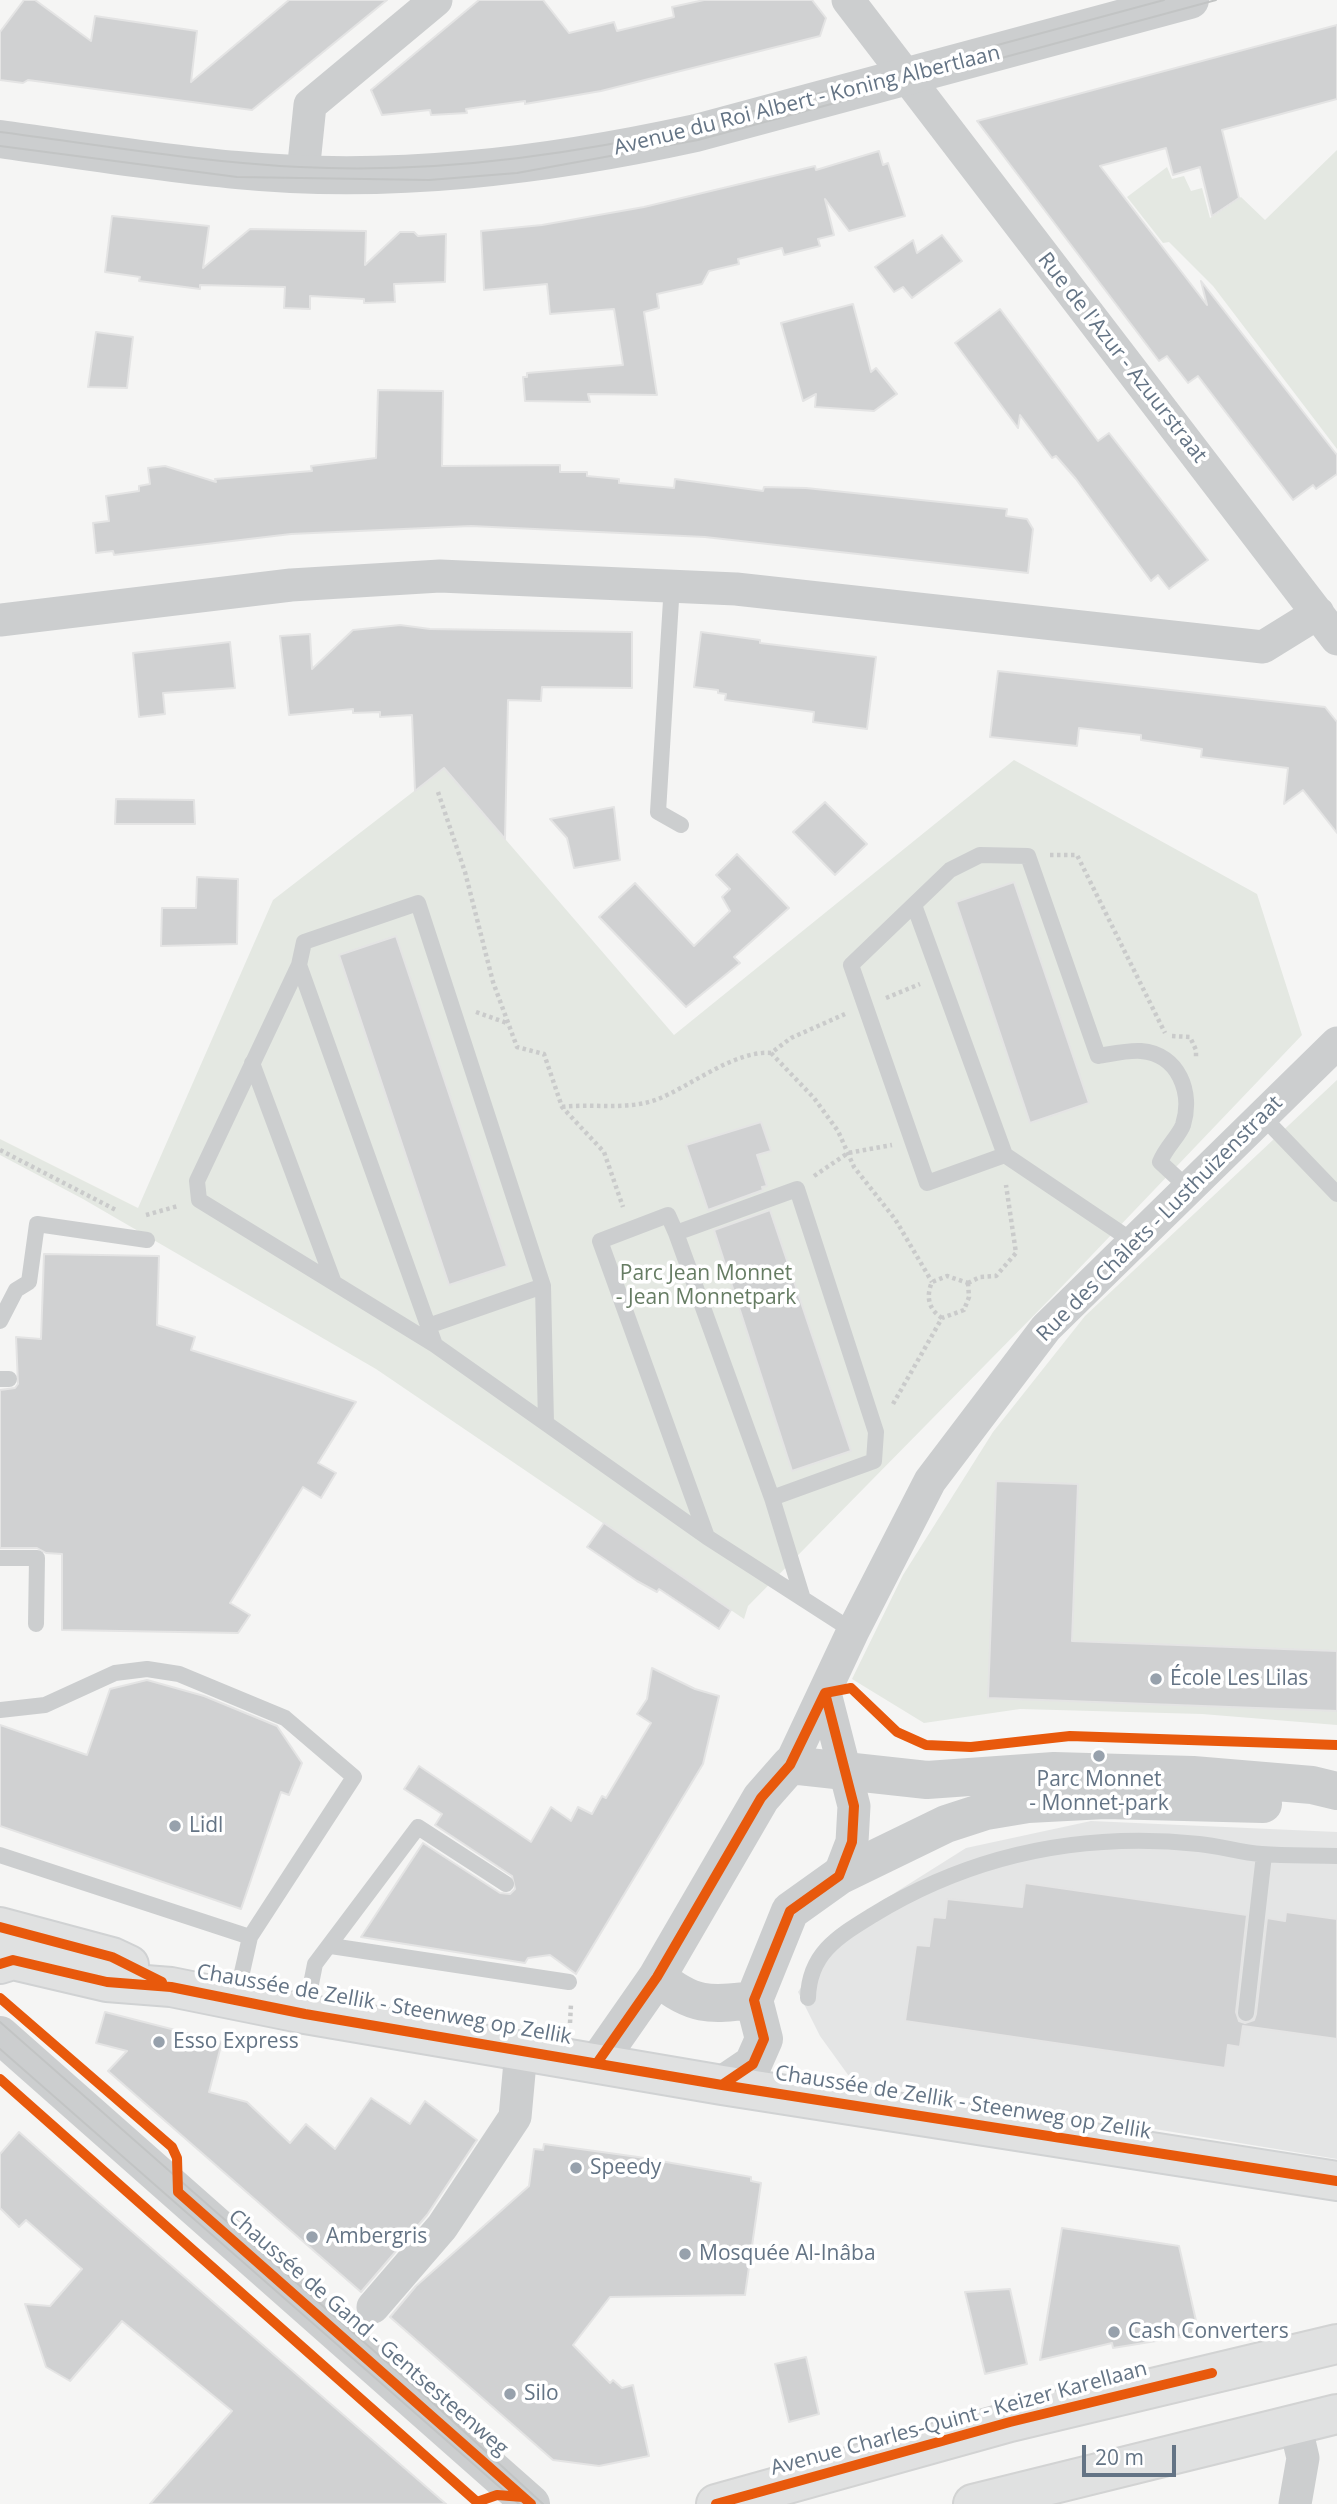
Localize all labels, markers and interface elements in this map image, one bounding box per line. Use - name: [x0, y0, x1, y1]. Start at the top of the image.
- street label: Avenue du Roi Albert - Koning Albertlaan: [611, 41, 1003, 161]
- street label: Rue de l'Azur - Azuurstraat: [1032, 248, 1212, 468]
- street label: Rue des Châlets - Lusthuizenstraat: [1032, 1091, 1288, 1347]
- park label: Parc Jean Monnet - Jean Monnetpark: [616, 1261, 796, 1311]
- place label: École Les Lilas: [1170, 1666, 1308, 1692]
- marker: École Les Lilas: [1148, 1671, 1164, 1687]
- marker: Parc Monnet - Monnet-park: [1091, 1748, 1107, 1764]
- place label: Parc Monnet - Monnet-park: [1029, 1767, 1169, 1817]
- place label: Lidl: [189, 1813, 223, 1839]
- marker: Lidl: [167, 1818, 183, 1834]
- street label: Chaussée de Zellik - Steenweg op Zellik: [195, 1960, 573, 2050]
- place label: Esso Express: [173, 2029, 299, 2055]
- marker: Esso Express: [151, 2034, 167, 2050]
- street label: Chaussée de Zellik - Steenweg op Zellik: [773, 2061, 1153, 2145]
- place label: Speedy: [590, 2155, 661, 2181]
- marker: Speedy: [568, 2160, 584, 2176]
- street label: Chaussée de Gand - Gentsesteenweg: [223, 2204, 513, 2462]
- place label: Ambergris: [326, 2224, 427, 2250]
- marker: Ambergris: [304, 2229, 320, 2245]
- place label: Mosquée Al-Inâba: [699, 2241, 876, 2267]
- marker: Mosquée Al-Inâba: [677, 2246, 693, 2262]
- place label: Cash Converters: [1128, 2319, 1289, 2345]
- marker: Cash Converters: [1106, 2324, 1122, 2340]
- street label: Avenue Charles-Quint - Keizer Karellaan: [768, 2357, 1150, 2481]
- place label: Silo: [524, 2381, 559, 2407]
- marker: Silo: [502, 2386, 518, 2402]
- scale bar: [1085, 2430, 1180, 2474]
- text: 20 m: [1095, 2443, 1144, 2471]

